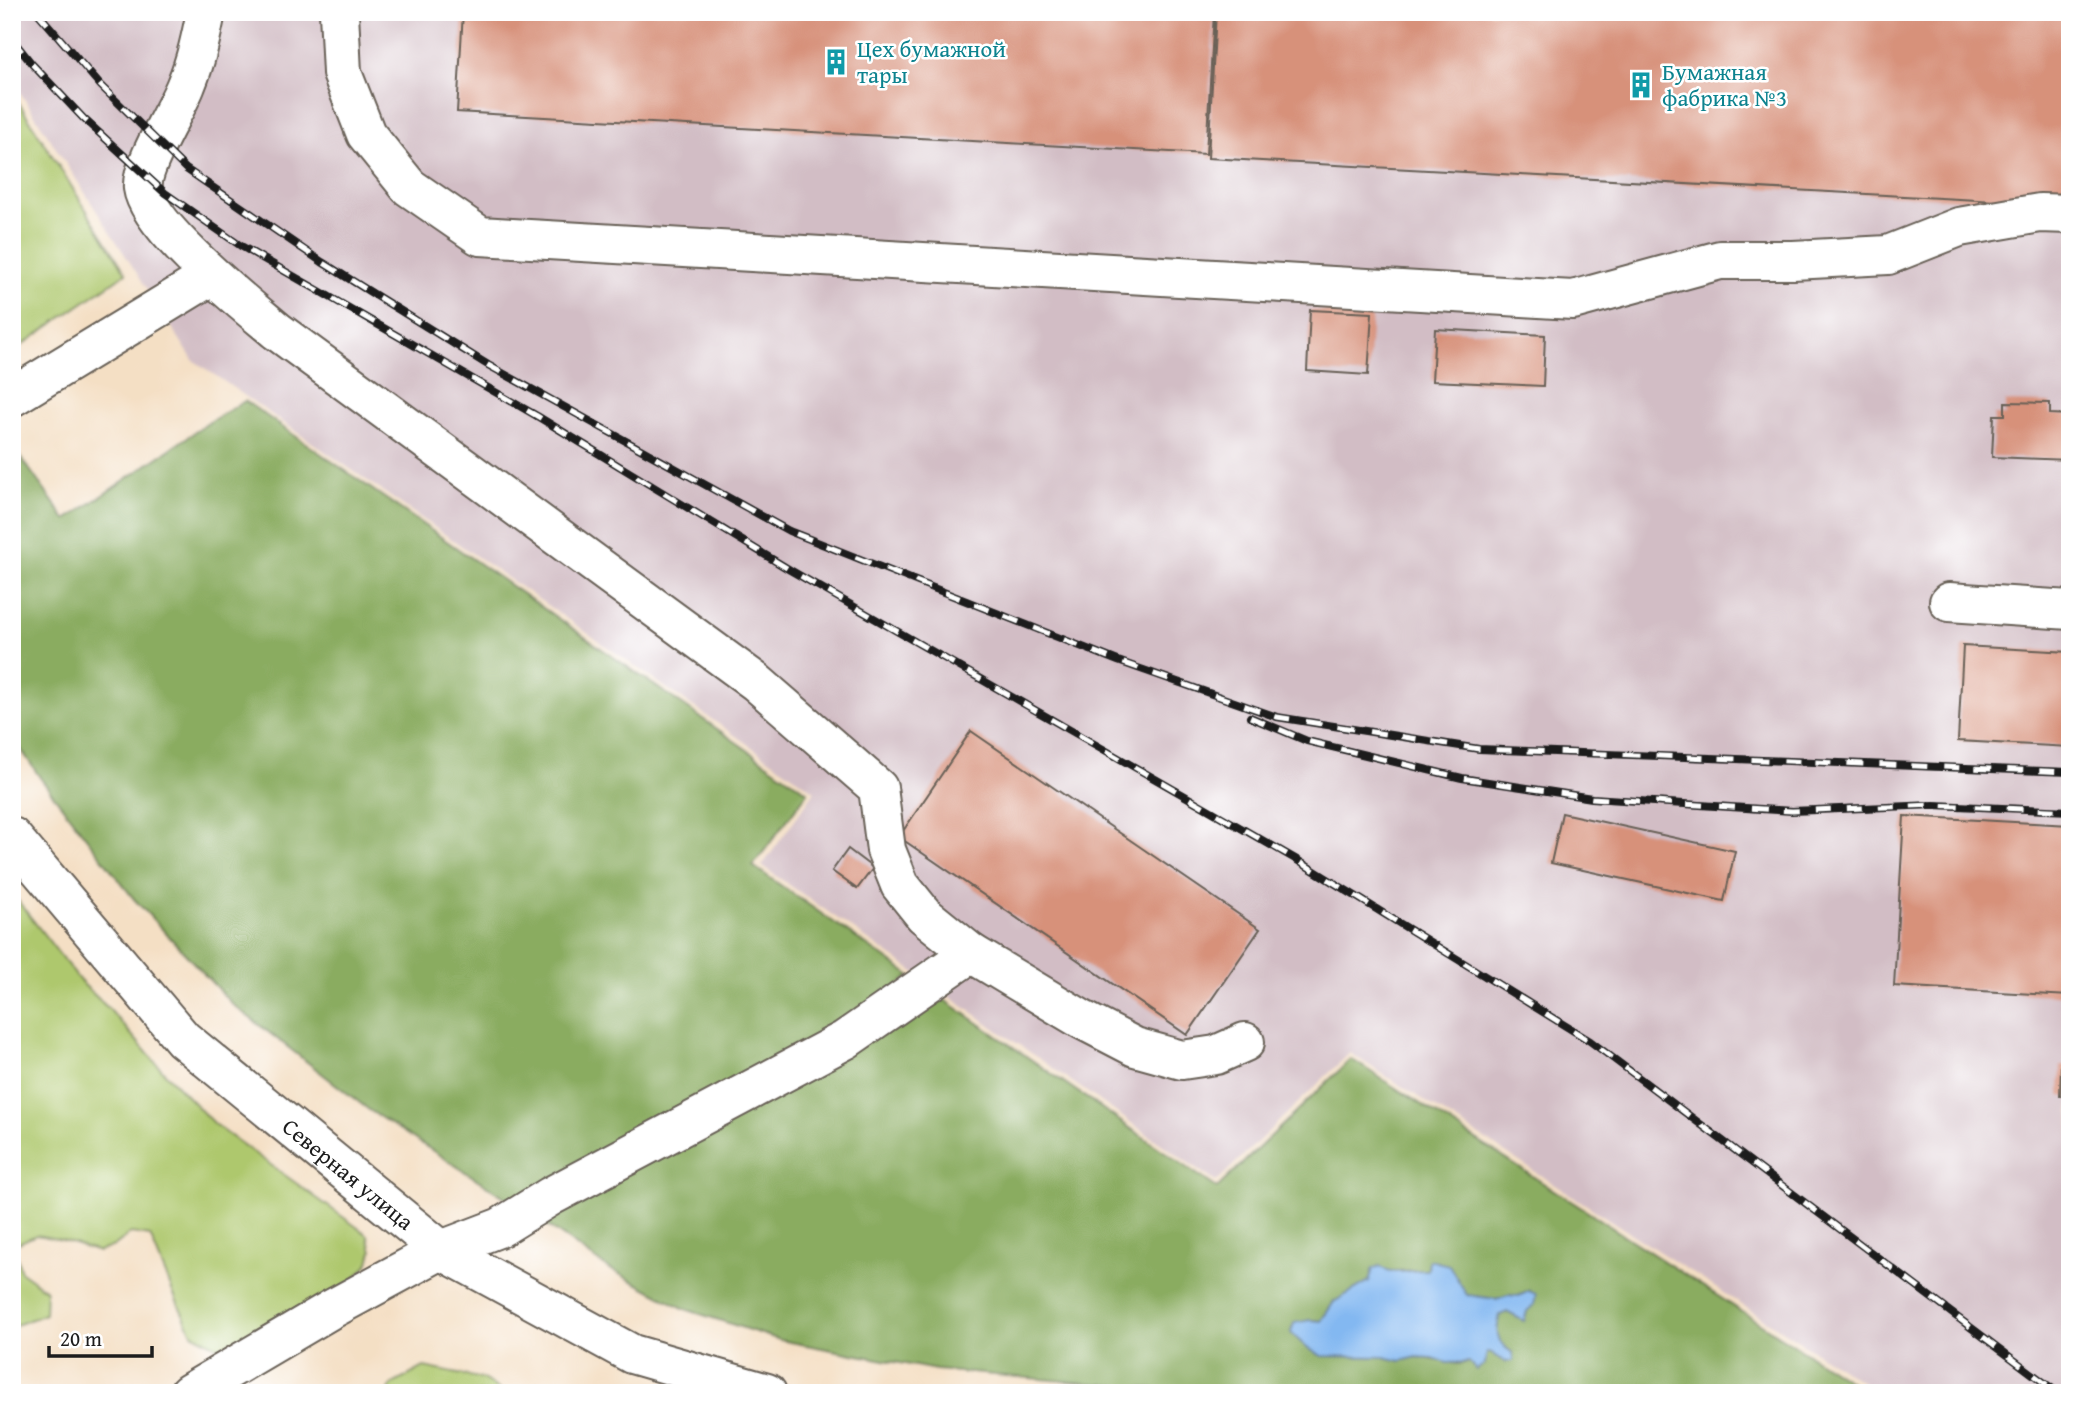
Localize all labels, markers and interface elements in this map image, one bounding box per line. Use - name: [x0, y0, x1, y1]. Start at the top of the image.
- place label: Цех бумажной тары: [857, 32, 1006, 91]
- building icon: Цех бумажной тары: [821, 47, 851, 77]
- place label: Бумажная фабрика №3: [1662, 55, 1787, 114]
- building icon: Бумажная фабрика №3: [1626, 70, 1656, 100]
- street label: Северная улица: [276, 1110, 421, 1237]
- scale bar: [49, 1314, 152, 1358]
- text: 20 m: [60, 1323, 102, 1354]

